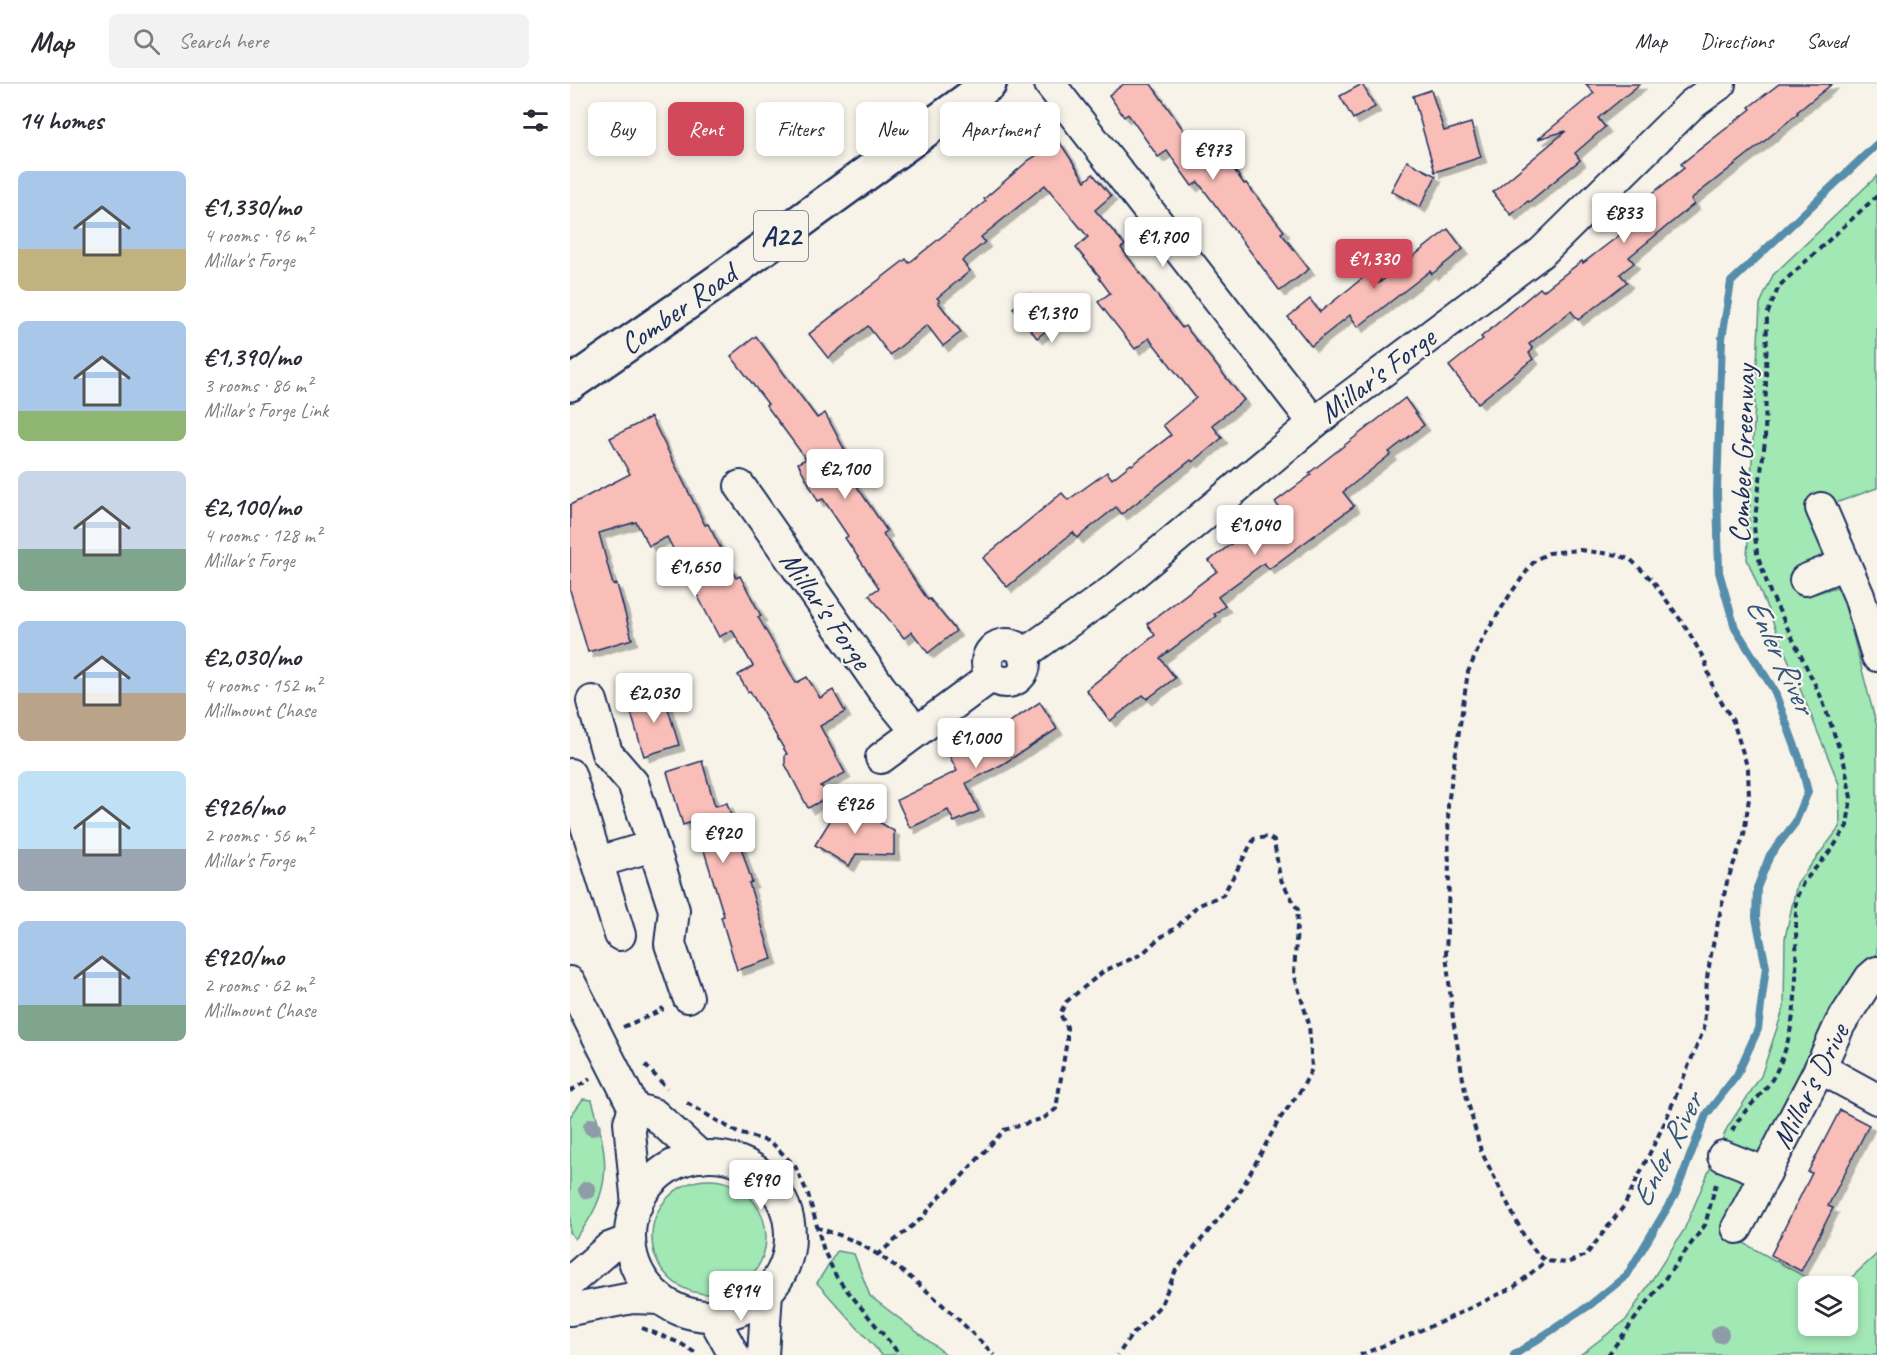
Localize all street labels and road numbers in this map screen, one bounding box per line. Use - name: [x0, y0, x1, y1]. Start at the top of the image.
- road number: A22: [754, 211, 808, 261]
- street label: Comber Road: [612, 253, 747, 363]
- street label: Millar's Forge: [1311, 317, 1445, 431]
- street label: Comber Greenway: [1720, 361, 1764, 544]
- street label: Millar's Forge: [771, 543, 882, 679]
- street label: Millar's Drive: [1762, 1015, 1859, 1155]

